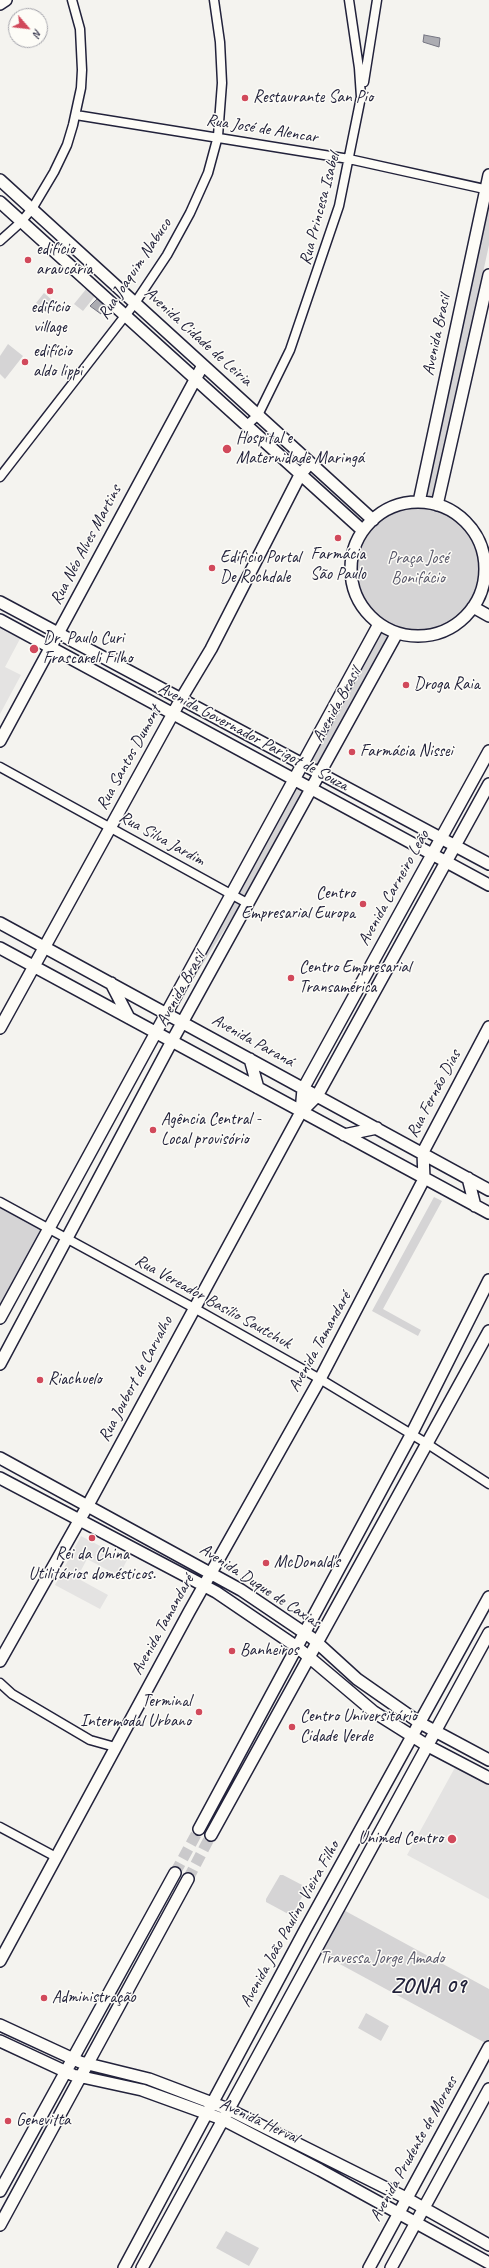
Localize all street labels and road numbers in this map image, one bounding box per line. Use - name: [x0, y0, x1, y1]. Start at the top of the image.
- street label: Rua José de Alencar: [205, 110, 319, 148]
- street label: Rua Princesa Isabel: [295, 151, 345, 267]
- street label: Rua Joaquim Nabuco: [94, 215, 176, 323]
- street label: Avenida Cidade de Leiria: [140, 283, 256, 391]
- street label: Avenida Brasil: [418, 293, 456, 377]
- street label: Rua Néo Alves Martins: [46, 482, 126, 608]
- street label: Avenida Brasil: [308, 664, 366, 746]
- street label: Avenida Governador Parigot de Souza: [155, 678, 351, 796]
- street label: Rua Santos Dumont: [92, 703, 166, 813]
- street label: Rua Silva Jardim: [116, 807, 208, 871]
- street label: Avenida Carneiro Leão: [354, 827, 434, 949]
- street label: Avenida Brasil: [152, 948, 210, 1030]
- street label: Avenida Paraná: [208, 1010, 298, 1072]
- street label: Rua Fernão Dias: [402, 1047, 466, 1141]
- street label: Rua Vereador Basílio Sautchuk: [131, 1250, 295, 1354]
- street label: Avenida Tamandaré: [284, 1288, 356, 1396]
- street label: Rua Joubert de Carvalho: [94, 1313, 178, 1445]
- street label: Avenida Duque de Caxias: [196, 1539, 324, 1633]
- street label: Avenida Tamandaré: [127, 1571, 199, 1679]
- street label: Avenida João Paulino Vieira Filho: [236, 1837, 344, 2011]
- street label: Avenida Prudente de Moraes: [366, 2073, 462, 2225]
- street label: Avenida Herval: [216, 2094, 302, 2148]

